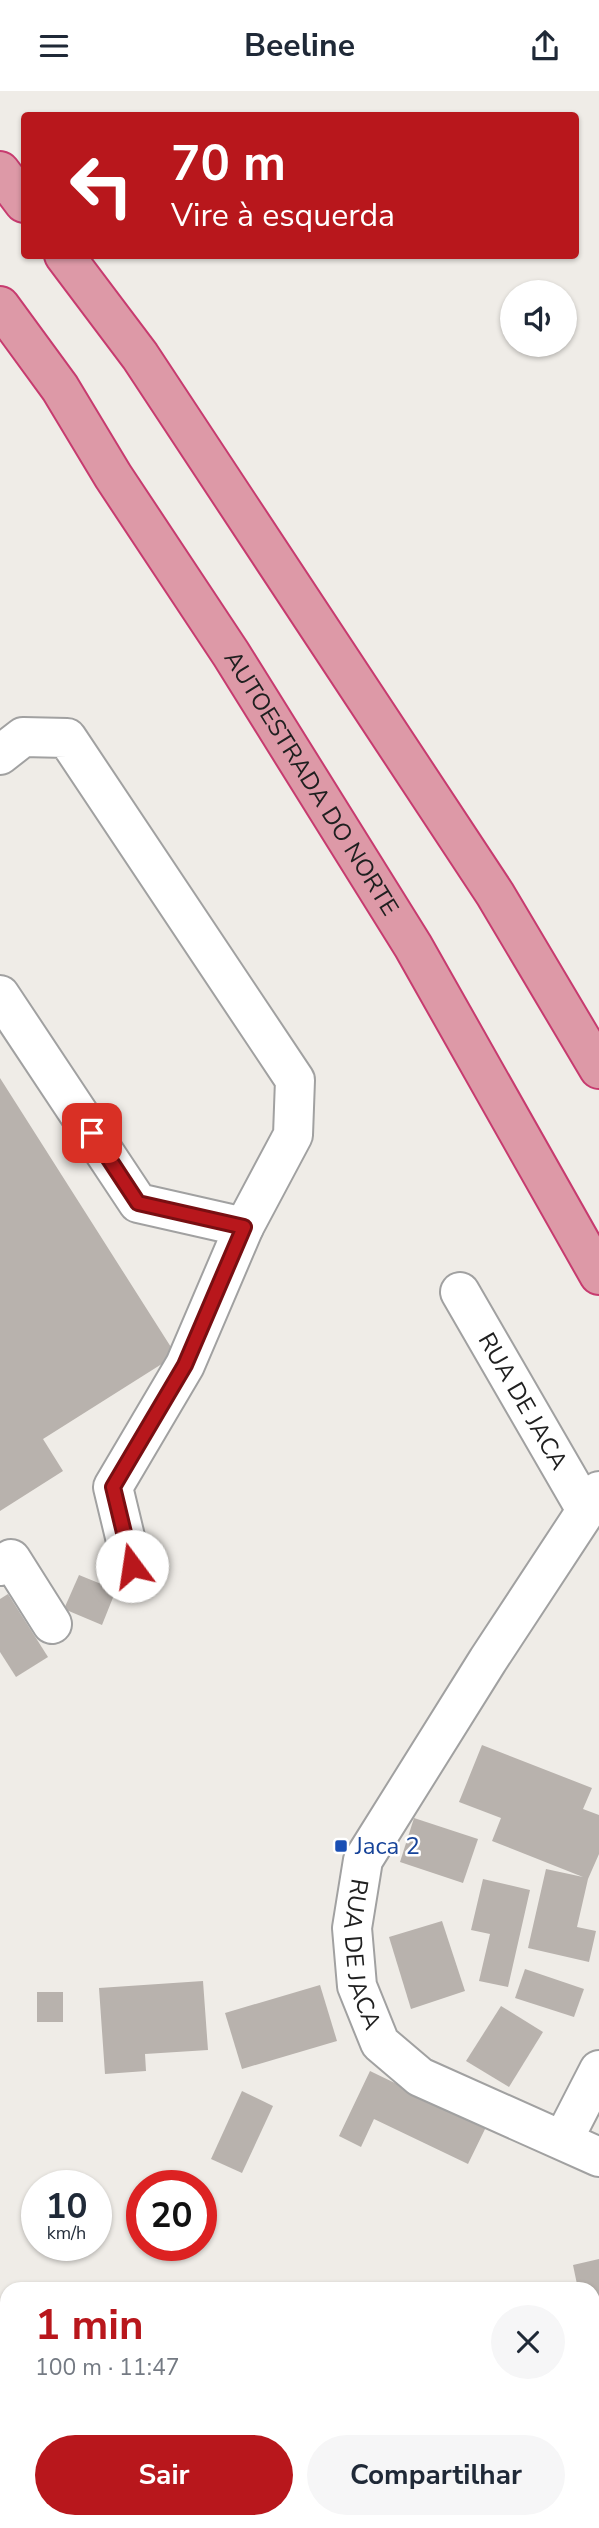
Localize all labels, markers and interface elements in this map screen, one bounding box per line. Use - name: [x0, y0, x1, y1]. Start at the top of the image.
- text: Beeline: [244, 24, 355, 67]
- icon: menu: [35, 27, 73, 65]
- icon: share: [526, 27, 564, 65]
- text: 70 m: [171, 130, 286, 197]
- icon: left: [56, 140, 147, 231]
- text: Vire à esquerda: [171, 194, 395, 237]
- map controls: [500, 280, 577, 357]
- button: sound: [500, 280, 577, 357]
- street label: AUTOESTRADA DO NORTE: [217, 645, 406, 922]
- pin: [62, 1103, 122, 1163]
- icon: arrive: [73, 1114, 111, 1152]
- street label: RUA DE JACA: [471, 1327, 576, 1476]
- position arrow: [95, 1529, 169, 1603]
- place label: Jaca 2: [354, 1830, 420, 1862]
- marker: Jaca 2: [333, 1838, 349, 1854]
- street label: RUA DE JACA: [336, 1877, 389, 2035]
- speed limit sign: 20: [126, 2170, 217, 2261]
- text: 10: [45, 2183, 88, 2230]
- text: km/h: [47, 2221, 86, 2245]
- text: 1 min: [35, 2297, 144, 2354]
- button: close: [491, 2305, 565, 2379]
- text: 100 m · 11:47: [35, 2352, 180, 2383]
- button: Sair: [35, 2435, 293, 2515]
- button: Compartilhar: [307, 2435, 565, 2515]

